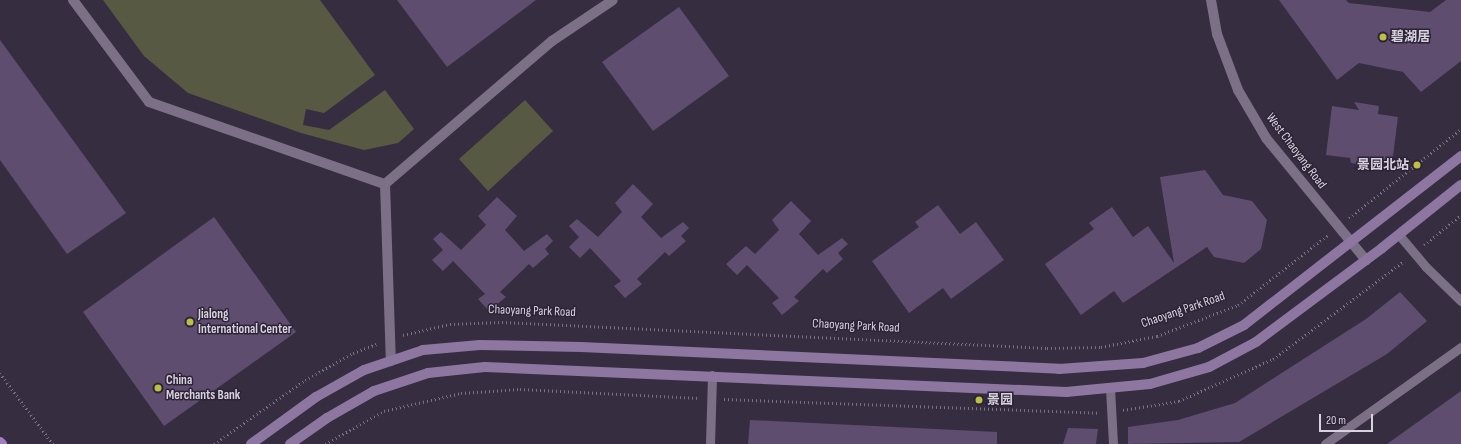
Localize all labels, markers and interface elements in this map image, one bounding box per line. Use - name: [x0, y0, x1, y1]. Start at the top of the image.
- place label: 碧湖居: [1391, 29, 1430, 45]
- marker: 碧湖居: [1378, 32, 1388, 42]
- street label: West Chaoyang Road: [1262, 110, 1330, 192]
- place label: 景园北站: [1357, 157, 1409, 173]
- marker: 景园北站: [1412, 160, 1422, 170]
- street label: Chaoyang Park Road: [1139, 288, 1227, 332]
- street label: Chaoyang Park Road: [488, 302, 576, 320]
- place label: Jialong International Center: [198, 307, 292, 338]
- street label: Chaoyang Park Road: [812, 316, 900, 336]
- marker: Jialong International Center: [185, 317, 195, 327]
- place label: China Merchants Bank: [166, 373, 240, 404]
- marker: China Merchants Bank: [153, 383, 163, 393]
- place label: 景园: [987, 392, 1013, 408]
- marker: 景园: [974, 395, 984, 405]
- scale bar: [1321, 406, 1375, 432]
- text: 20 m: [1326, 413, 1346, 428]

